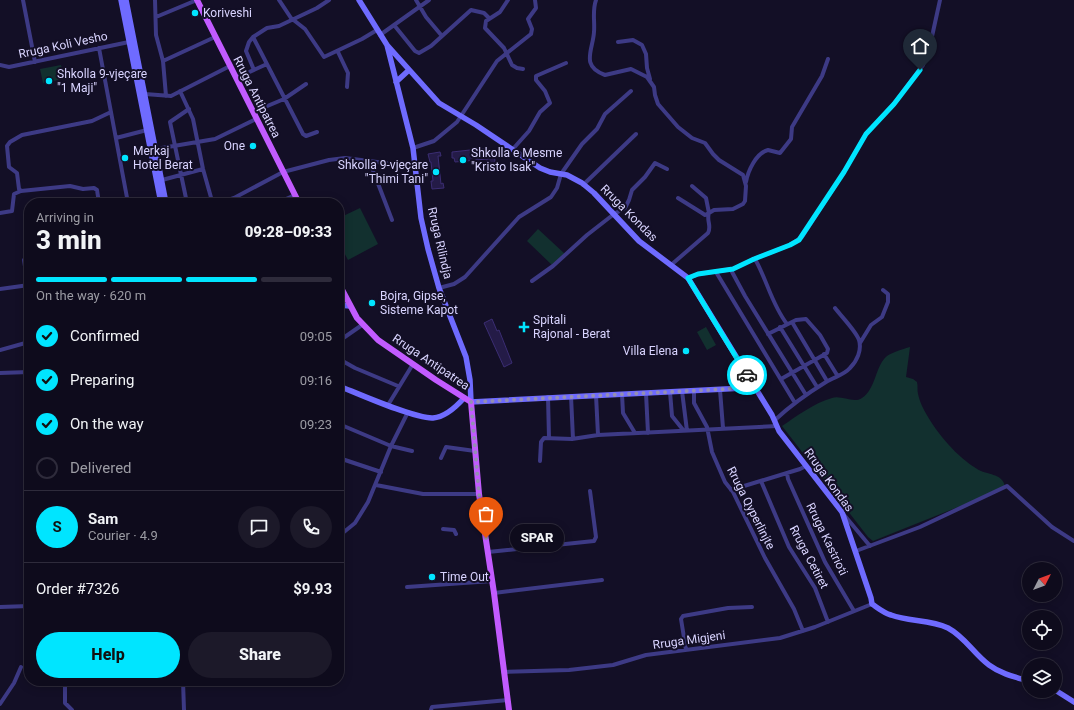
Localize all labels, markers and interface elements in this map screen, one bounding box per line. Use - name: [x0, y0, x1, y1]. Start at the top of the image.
- place label: Koriveshi: [203, 6, 252, 20]
- marker: Koriveshi: [190, 8, 200, 18]
- street label: Rruga Koli Vesho: [17, 29, 109, 61]
- pin: [903, 29, 937, 70]
- icon: home: [909, 35, 931, 57]
- street label: Rruga Antipatrea: [230, 54, 284, 140]
- place label: Shkolla 9-vjeçare "1 Maji": [57, 67, 147, 95]
- marker: Shkolla 9-vjeçare "1 Maji": [44, 76, 54, 86]
- place label: One: [224, 139, 245, 153]
- marker: One: [248, 141, 258, 151]
- place label: Merkaj Hotel Berat: [133, 144, 193, 172]
- place label: Shkolla e Mesme "Kristo Isak": [471, 146, 562, 174]
- marker: Merkaj Hotel Berat: [120, 153, 130, 163]
- marker: Shkolla e Mesme "Kristo Isak": [458, 155, 468, 165]
- place label: Shkolla 9-vjeçare "Thimi Tani": [338, 158, 428, 186]
- marker: Shkolla 9-vjeçare "Thimi Tani": [431, 167, 441, 177]
- street label: Rruga Kondas: [598, 182, 660, 244]
- street label: Rruga Rilindja: [425, 206, 455, 280]
- text: Arriving in: [36, 210, 94, 225]
- text: 09:28–09:33: [245, 223, 332, 241]
- text: 3 min: [36, 225, 102, 255]
- text: On the way · 620 m: [36, 288, 146, 303]
- place label: Bojra, Gipse, Sisteme Kapot: [380, 289, 458, 317]
- marker: Bojra, Gipse, Sisteme Kapot: [367, 298, 377, 308]
- place label: Spitali Rajonal - Berat: [533, 313, 610, 341]
- marker: Spitali Rajonal - Berat: [518, 321, 530, 333]
- icon: check: [36, 325, 58, 347]
- text: Confirmed: [70, 327, 140, 345]
- text: 09:05: [300, 329, 332, 344]
- street label: Rruga Antipatrea: [390, 331, 472, 393]
- place label: Villa Elena: [623, 344, 678, 358]
- marker: Villa Elena: [681, 346, 691, 356]
- courier: [727, 355, 767, 395]
- icon: car: [736, 364, 758, 386]
- icon: check: [36, 369, 58, 391]
- text: Preparing: [70, 371, 134, 389]
- text: 09:16: [300, 373, 332, 388]
- icon: check: [36, 413, 58, 435]
- text: On the way: [70, 415, 144, 433]
- text: 09:23: [300, 417, 332, 432]
- street label: Rruga Kondas: [801, 446, 857, 514]
- text: Delivered: [70, 459, 132, 477]
- street label: Rruga Qyperlinjte: [724, 464, 778, 552]
- pin: [469, 497, 503, 538]
- street label: Rruga Kastrioti: [803, 500, 851, 578]
- icon: bag: [475, 503, 497, 525]
- button: chat: [238, 506, 280, 548]
- button: phone: [290, 506, 332, 548]
- text: Sam: [88, 510, 118, 528]
- text: S: [52, 518, 62, 536]
- street label: Rruga Cetiret: [786, 523, 832, 591]
- callout: SPAR: [510, 524, 564, 552]
- text: Courier · 4.9: [88, 528, 158, 543]
- text: SPAR: [521, 530, 553, 545]
- north arrow: [1022, 562, 1062, 602]
- map controls: [1022, 562, 1062, 698]
- place label: Time Out: [440, 570, 489, 584]
- marker: Time Out: [427, 572, 437, 582]
- text: Order #7326: [36, 580, 119, 598]
- text: $9.93: [293, 580, 332, 598]
- button: locate: [1022, 610, 1062, 650]
- street label: Rruga Migjeni: [652, 628, 726, 652]
- button: Help: [36, 632, 180, 678]
- button: Share: [188, 632, 332, 678]
- button: layers: [1022, 658, 1062, 698]

